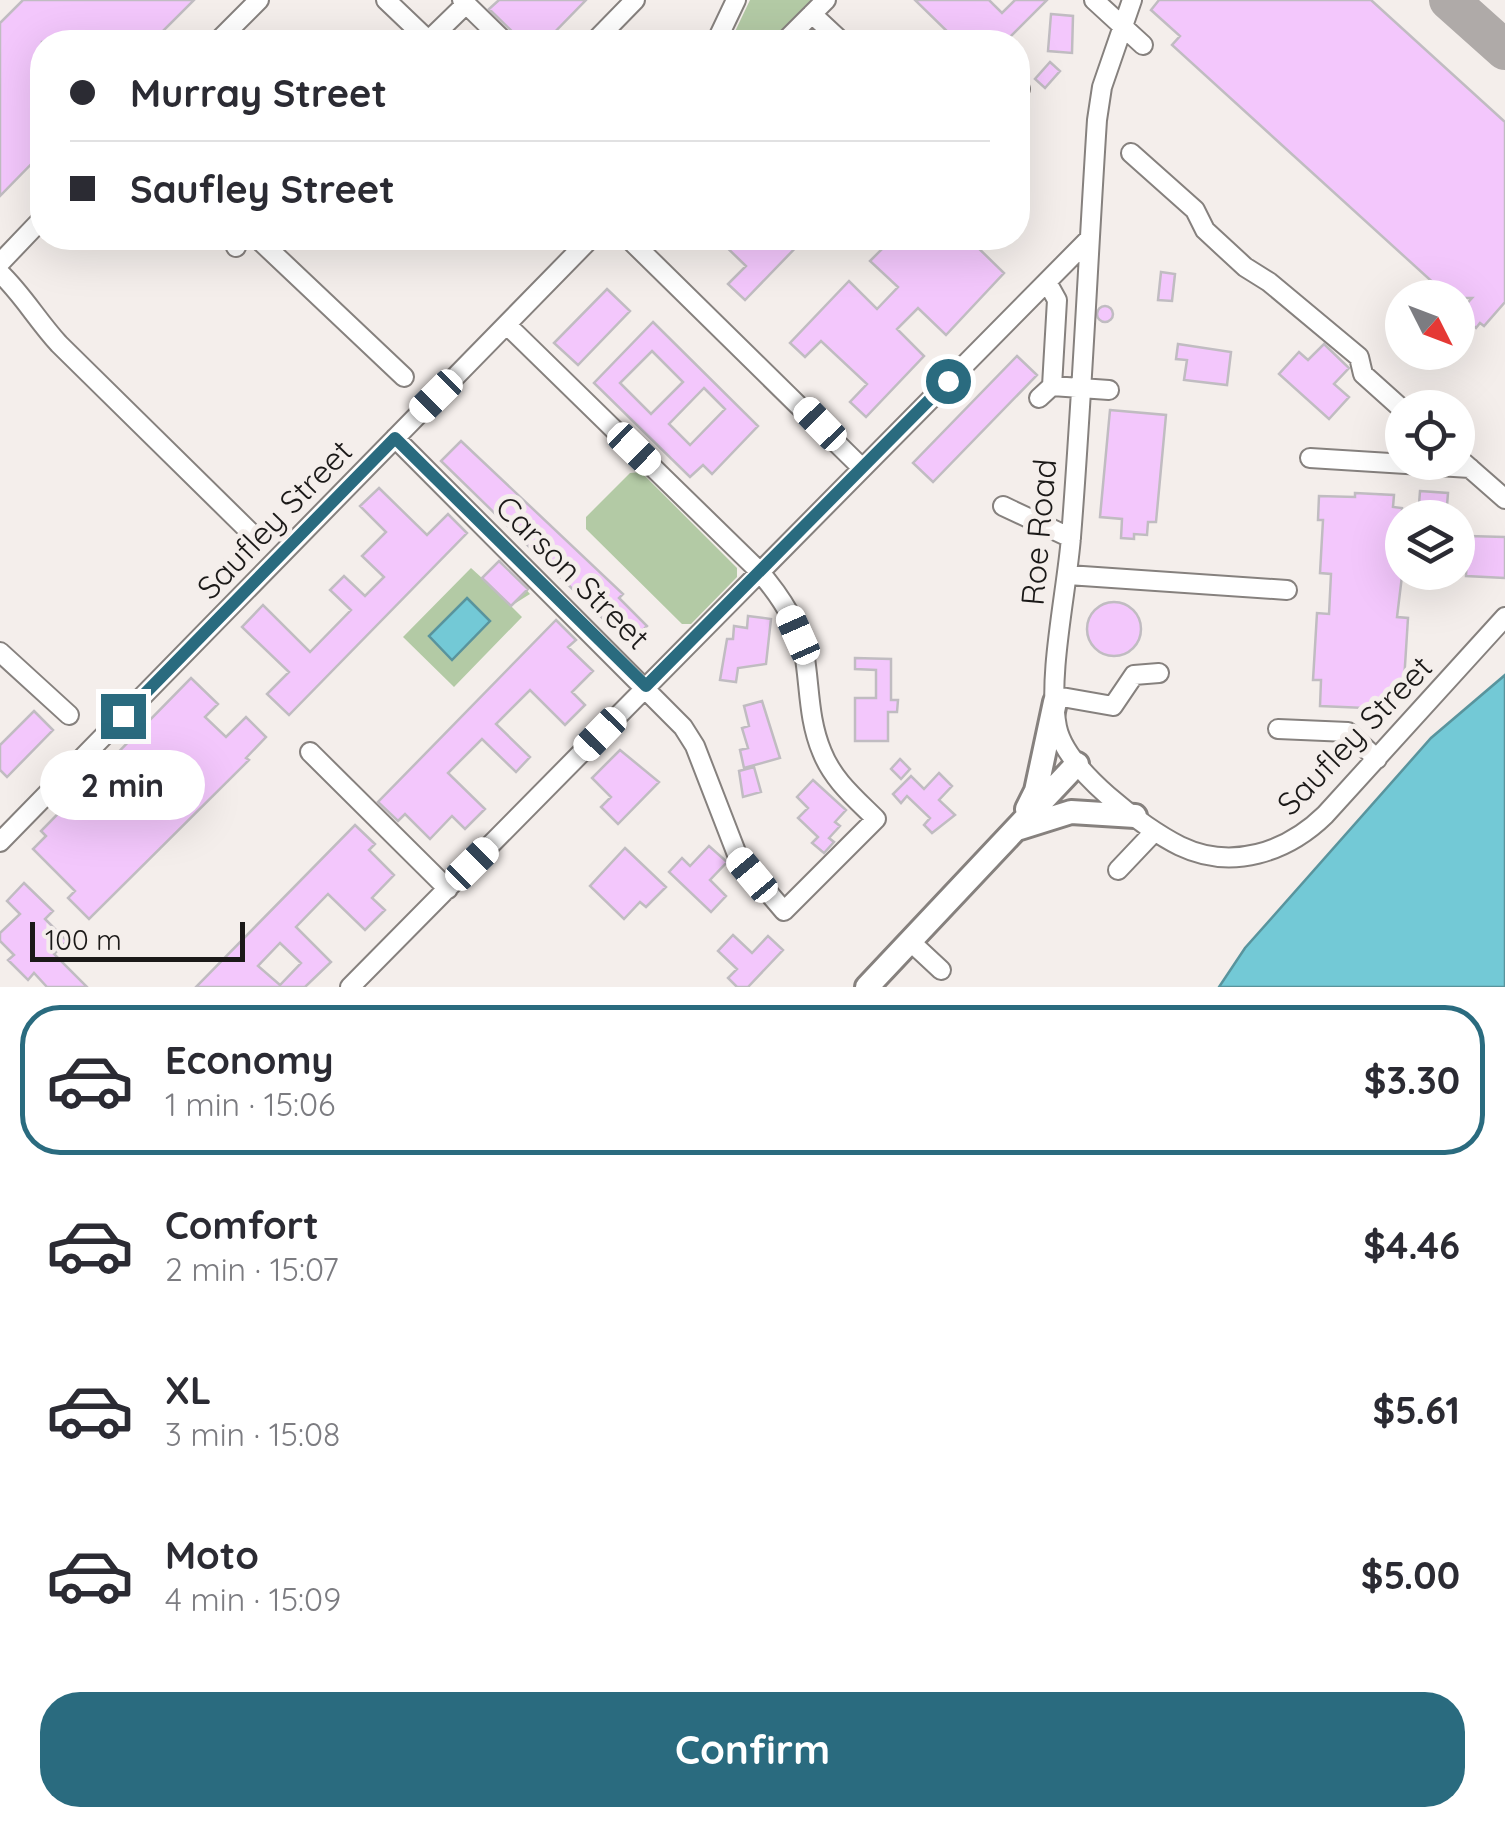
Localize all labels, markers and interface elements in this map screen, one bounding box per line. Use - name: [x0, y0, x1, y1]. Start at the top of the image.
- text: Murray Street: [130, 69, 387, 117]
- text: Saufley Street: [130, 165, 395, 213]
- north arrow: [1385, 280, 1475, 370]
- map controls: [1385, 280, 1475, 590]
- route start: [926, 359, 971, 404]
- car: [404, 364, 468, 428]
- button: locate: [1385, 390, 1475, 480]
- car: [788, 392, 852, 456]
- car: [602, 417, 666, 481]
- street label: Saufley Street: [188, 431, 360, 607]
- street label: Roe Road: [1012, 457, 1064, 607]
- street label: Carson Street: [488, 487, 658, 657]
- button: layers: [1385, 500, 1475, 590]
- car: [772, 601, 824, 669]
- street label: Saufley Street: [1268, 647, 1440, 823]
- route end: [101, 694, 146, 739]
- car: [568, 702, 632, 766]
- callout: 2 min: [41, 751, 206, 821]
- text: 2 min: [81, 765, 164, 805]
- car: [440, 832, 504, 896]
- car: [721, 842, 783, 908]
- scale bar: [30, 917, 245, 961]
- text: 100 m: [45, 922, 122, 957]
- icon: car: [45, 1035, 135, 1125]
- text: Economy: [165, 1036, 334, 1084]
- text: $3.30: [1364, 1056, 1460, 1104]
- text: 1 min · 15:06: [165, 1084, 335, 1124]
- icon: car: [45, 1200, 135, 1290]
- text: Comfort: [165, 1201, 319, 1249]
- text: $4.46: [1363, 1221, 1460, 1269]
- text: 2 min · 15:07: [165, 1249, 339, 1289]
- icon: car: [45, 1365, 135, 1455]
- text: XL: [165, 1366, 211, 1414]
- text: $5.61: [1372, 1386, 1460, 1434]
- text: 3 min · 15:08: [165, 1414, 340, 1454]
- icon: car: [45, 1530, 135, 1620]
- text: Moto: [165, 1531, 259, 1579]
- text: $5.00: [1361, 1551, 1460, 1599]
- text: 4 min · 15:09: [165, 1579, 341, 1619]
- button: Confirm: [40, 1692, 1465, 1807]

